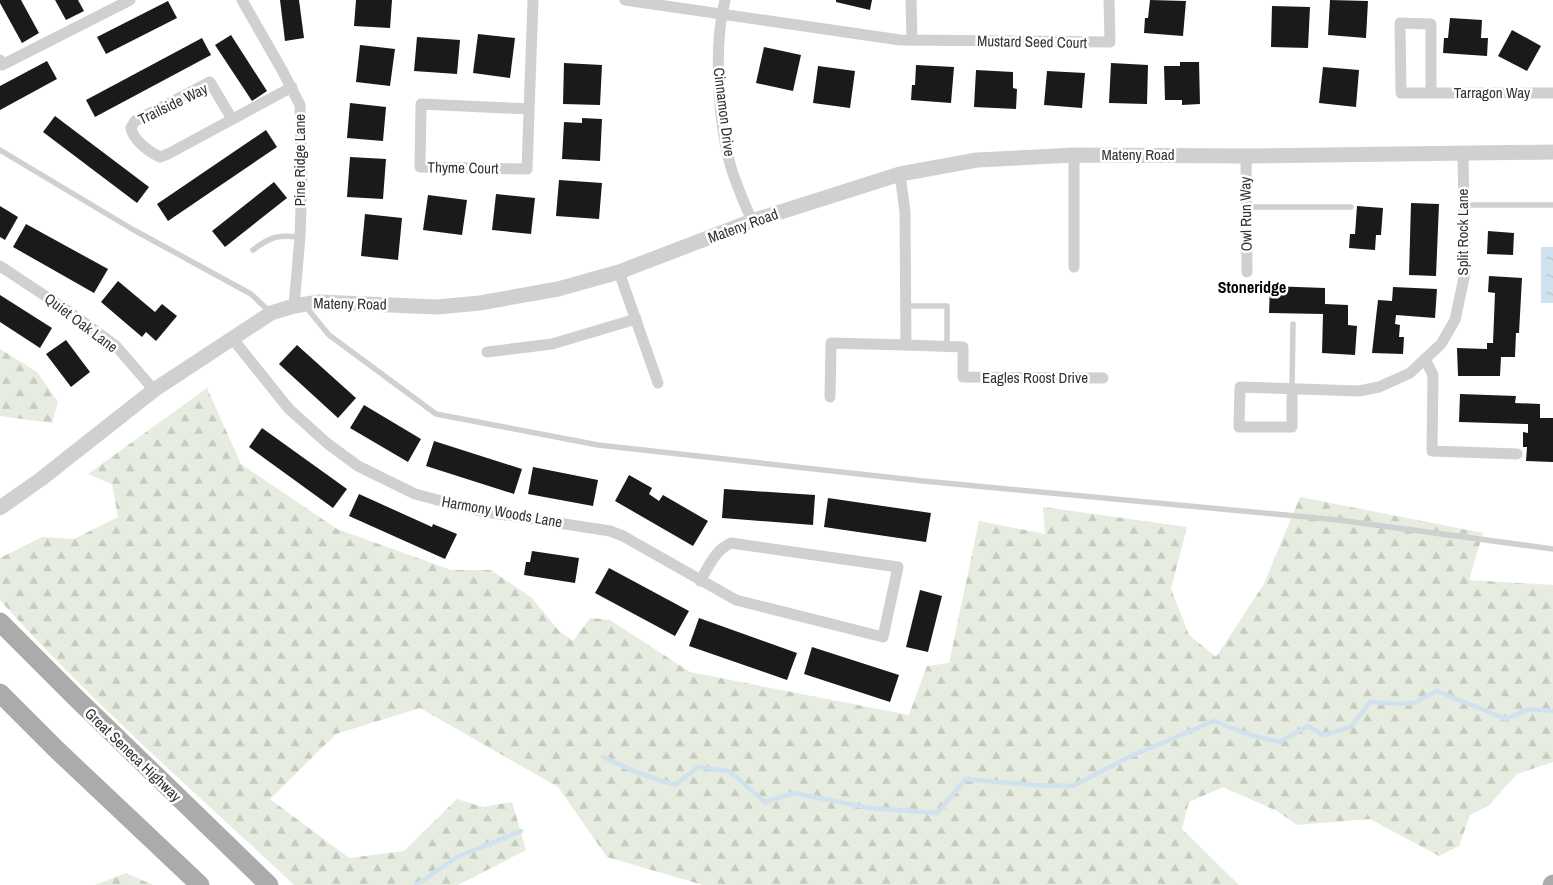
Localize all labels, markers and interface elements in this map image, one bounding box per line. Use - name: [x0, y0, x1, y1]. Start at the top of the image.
- street label: Mustard Seed Court: [977, 30, 1088, 53]
- street label: Cinnamon Drive: [709, 66, 740, 158]
- street label: Trailside Way: [134, 77, 212, 129]
- street label: Tarragon Way: [1454, 82, 1531, 103]
- street label: Pine Ridge Lane: [289, 114, 310, 206]
- street label: Mateny Road: [1101, 144, 1175, 165]
- street label: Thyme Court: [427, 156, 499, 179]
- street label: Owl Run Way: [1234, 176, 1257, 252]
- street label: Split Rock Lane: [1452, 188, 1473, 275]
- street label: Mateny Road: [705, 203, 781, 248]
- district label: Stoneridge: [1218, 276, 1286, 298]
- street label: Quiet Oak Lane: [40, 288, 122, 357]
- street label: Mateny Road: [313, 292, 387, 315]
- street label: Eagles Roost Drive: [982, 367, 1088, 388]
- street label: Harmony Woods Lane: [440, 491, 564, 532]
- street label: Great Seneca Highway: [80, 703, 187, 807]

